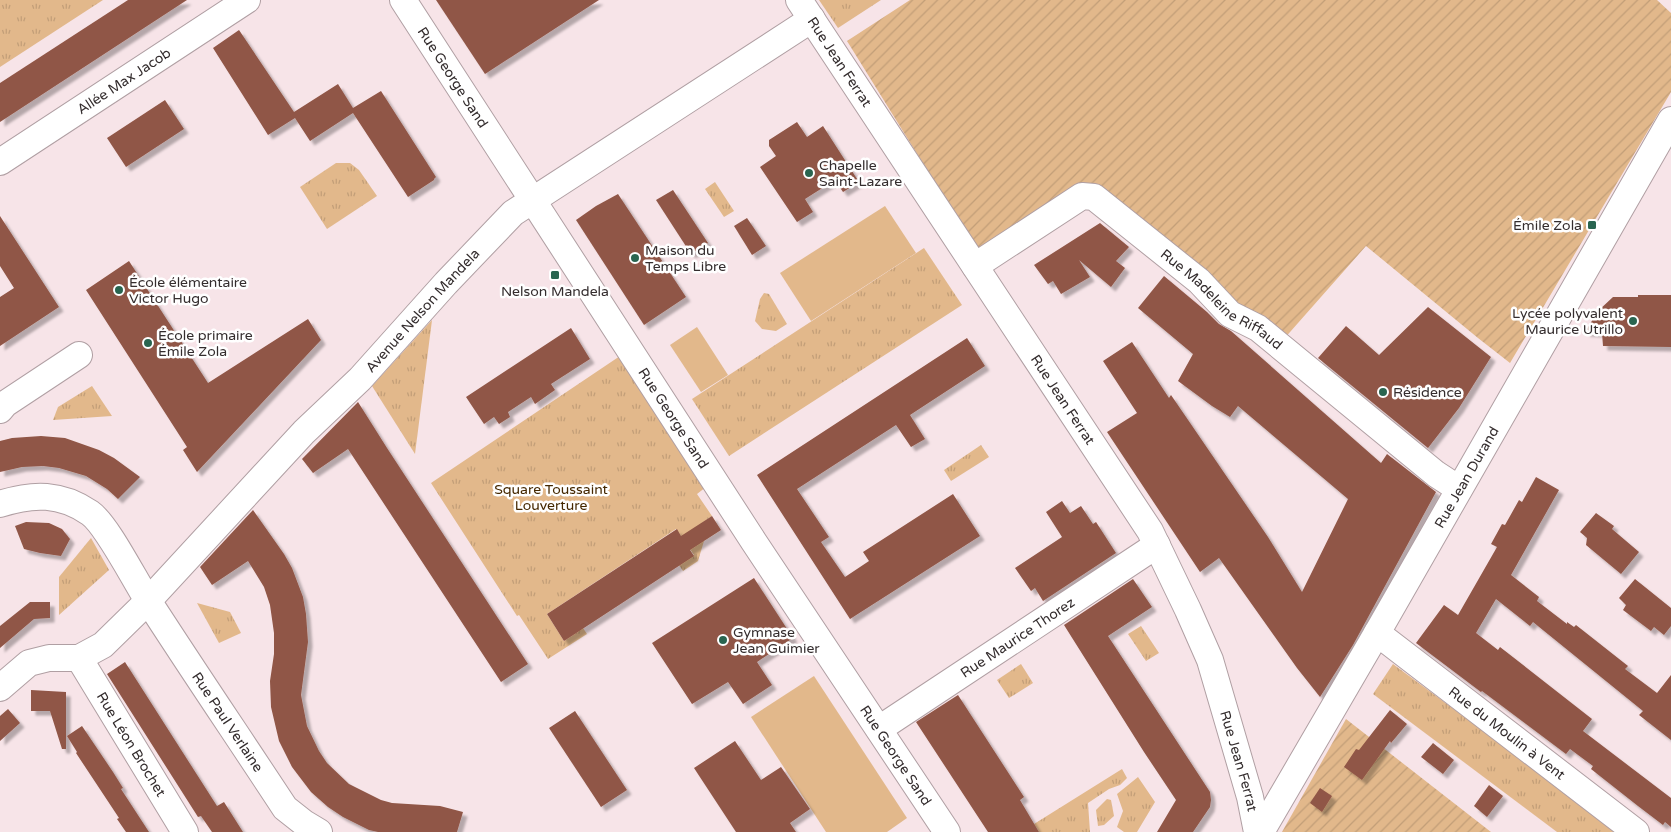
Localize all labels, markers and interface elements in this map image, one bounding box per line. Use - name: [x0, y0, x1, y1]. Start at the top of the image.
- street label: Rue Jean Ferrat: [804, 14, 876, 110]
- street label: Rue George Sand: [414, 24, 492, 131]
- street label: Allée Max Jacob: [74, 44, 174, 118]
- place label: Chapelle Saint-Lazare: [819, 157, 902, 190]
- marker: Chapelle Saint-Lazare: [803, 167, 815, 179]
- place label: Émile Zola: [1513, 217, 1582, 234]
- marker: Émile Zola: [1586, 219, 1598, 231]
- place label: Maison du Temps Libre: [645, 242, 726, 275]
- street label: Avenue Nelson Mandela: [362, 245, 483, 376]
- street label: Rue Madeleine Riffaud: [1157, 245, 1286, 353]
- marker: Maison du Temps Libre: [629, 252, 641, 264]
- marker: Nelson Mandela: [549, 269, 561, 281]
- place label: École élémentaire Victor Hugo: [129, 274, 247, 307]
- place label: Nelson Mandela: [501, 283, 609, 300]
- marker: École élémentaire Victor Hugo: [113, 284, 125, 296]
- place label: Lycée polyvalent Maurice Utrillo: [1512, 305, 1624, 338]
- marker: Lycée polyvalent Maurice Utrillo: [1627, 315, 1639, 327]
- place label: École primaire Émile Zola: [158, 327, 253, 360]
- marker: École primaire Émile Zola: [142, 337, 154, 349]
- street label: Rue Jean Ferrat: [1027, 351, 1099, 448]
- street label: Rue George Sand: [635, 364, 713, 472]
- place label: Résidence: [1393, 384, 1462, 401]
- marker: Résidence: [1377, 386, 1389, 398]
- street label: Rue Jean Durand: [1431, 423, 1502, 531]
- park label: Square Toussaint Louverture: [494, 481, 609, 514]
- street label: Rue Maurice Thorez: [957, 593, 1078, 681]
- place label: Gymnase Jean Guimier: [733, 624, 820, 657]
- marker: Gymnase Jean Guimier: [717, 634, 729, 646]
- street label: Rue Paul Verlaine: [189, 669, 267, 775]
- street label: Rue du Moulin à Vent: [1445, 683, 1569, 784]
- street label: Rue Léon Brochet: [93, 689, 170, 800]
- street label: Rue George Sand: [857, 702, 935, 809]
- street label: Rue Jean Ferrat: [1217, 709, 1261, 814]

